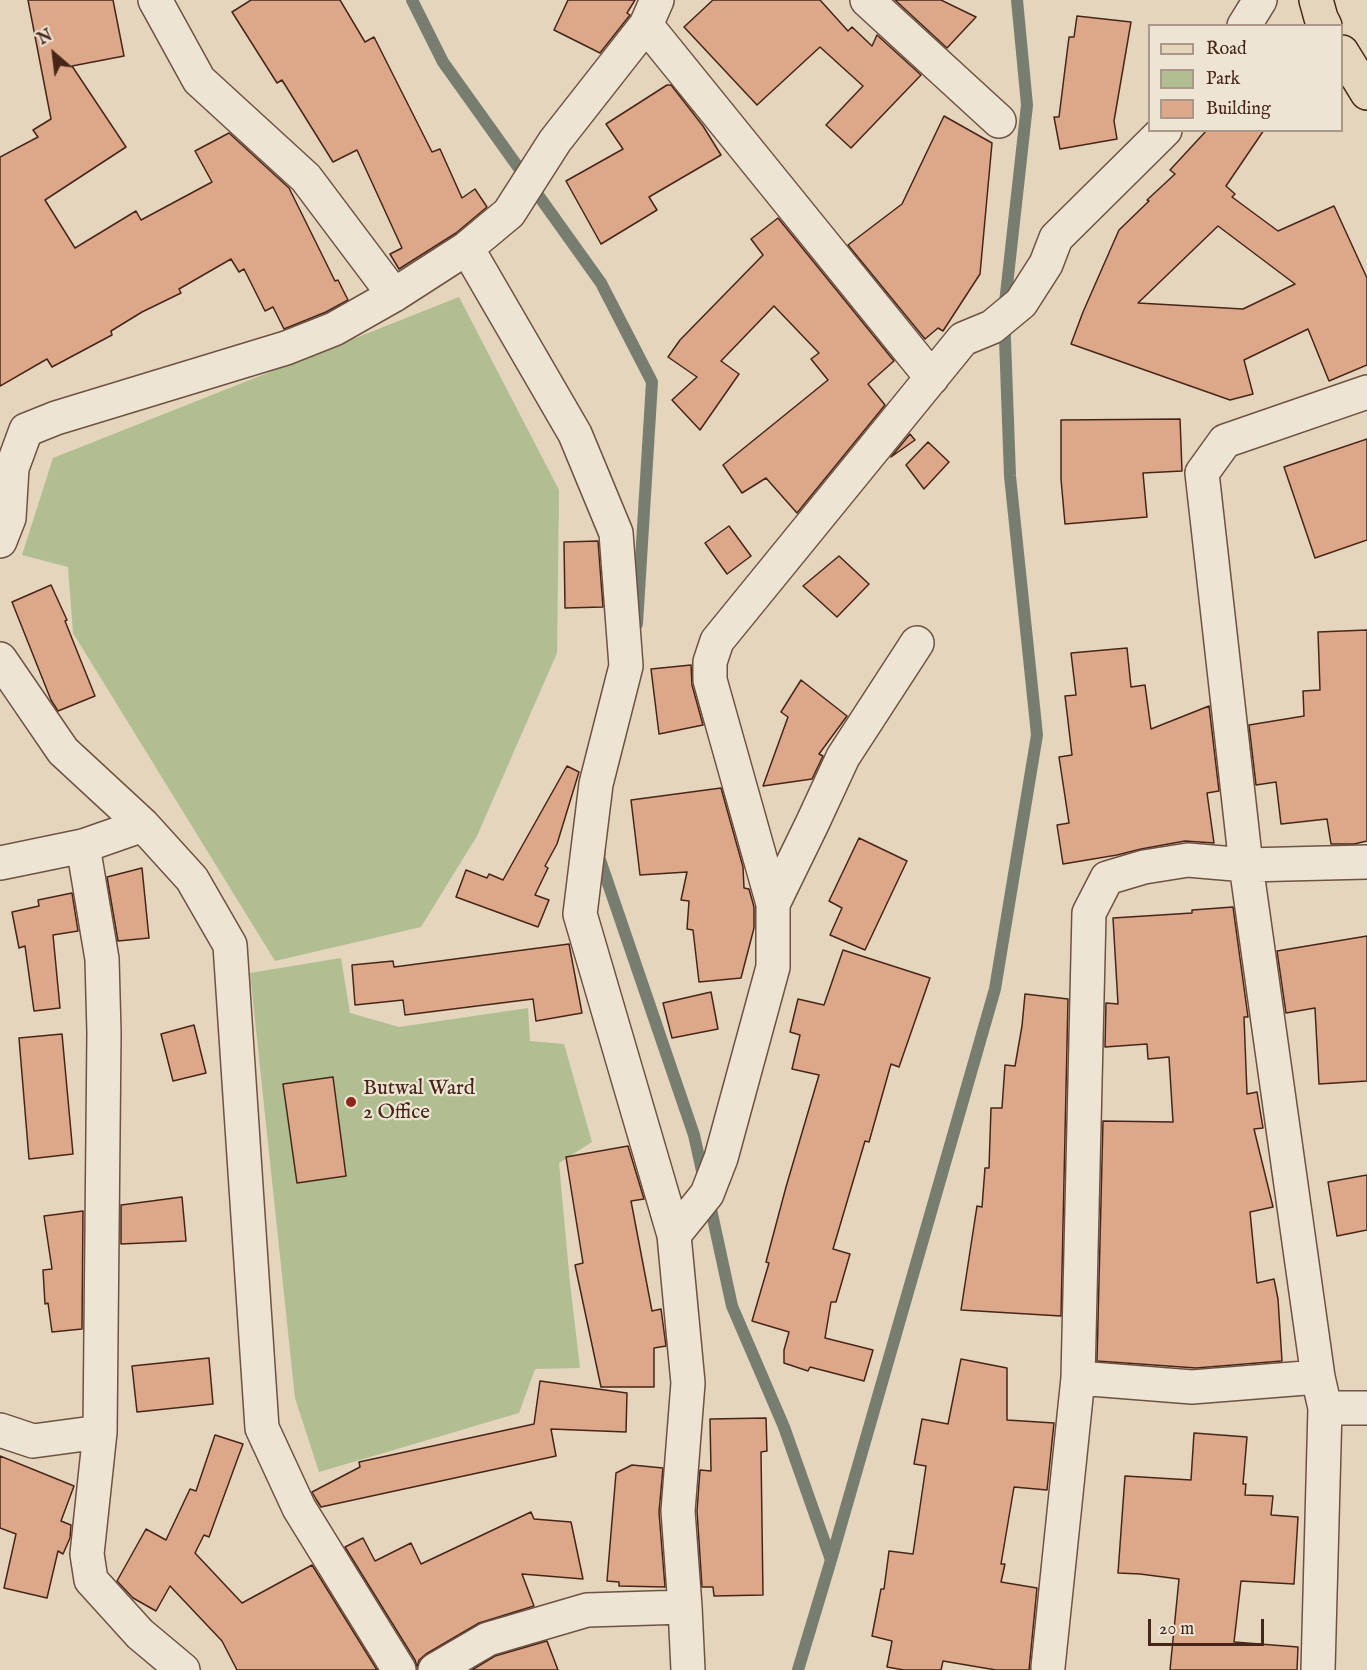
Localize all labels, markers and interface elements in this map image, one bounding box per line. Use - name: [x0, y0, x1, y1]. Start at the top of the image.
- north arrow: [24, 24, 84, 84]
- legend: [1148, 24, 1343, 132]
- text: N: [35, 26, 56, 50]
- text: Road: [1206, 38, 1247, 61]
- text: Park: [1206, 68, 1240, 91]
- text: Building: [1206, 98, 1271, 121]
- place label: Butwal Ward 2 Office: [363, 1077, 475, 1127]
- marker: Butwal Ward 2 Office: [344, 1095, 358, 1109]
- scale bar: [1151, 1607, 1266, 1645]
- text: 20 m: [1159, 1618, 1194, 1641]

